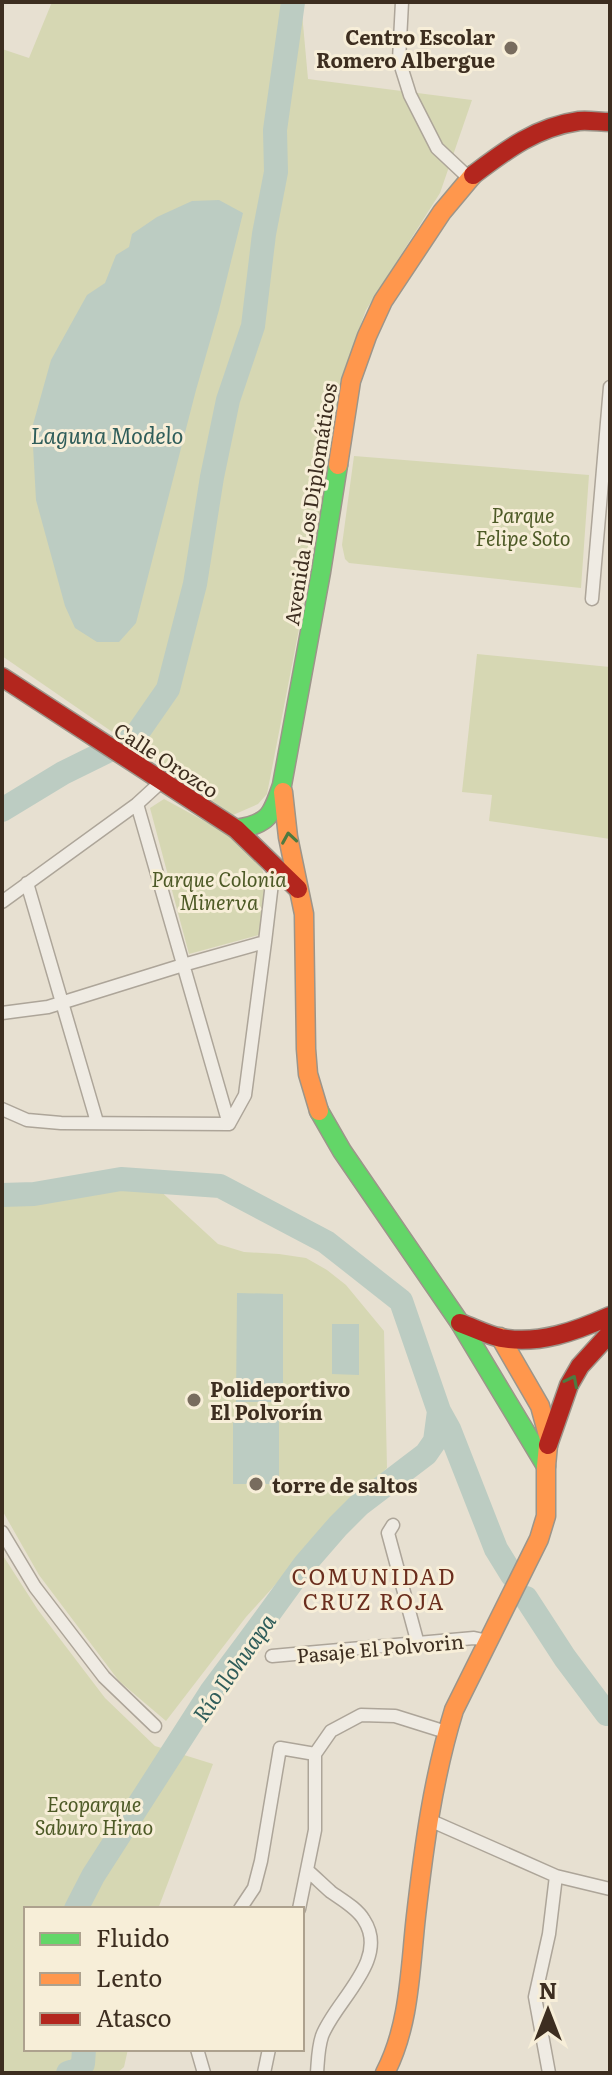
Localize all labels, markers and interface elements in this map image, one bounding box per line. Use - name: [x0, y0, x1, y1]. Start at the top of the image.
- place label: Centro Escolar Romero Albergue: [316, 21, 495, 74]
- marker: Centro Escolar Romero Albergue: [502, 39, 520, 57]
- street label: Avenida Los Diplomáticos: [275, 381, 343, 627]
- water label: Laguna Modelo: [31, 418, 183, 451]
- park label: Parque Felipe Soto: [475, 499, 571, 552]
- street label: Calle Orozco: [109, 714, 225, 804]
- one-way arrow: [281, 831, 298, 844]
- park label: Parque Colonia Minerva: [151, 863, 287, 916]
- place label: Polideportivo El Polvorín: [210, 1373, 350, 1426]
- one-way arrow: [562, 1375, 578, 1390]
- marker: Polideportivo El Polvorín: [185, 1391, 203, 1409]
- place label: torre de saltos: [272, 1469, 417, 1499]
- marker: torre de saltos: [247, 1475, 265, 1493]
- district label: COMUNIDAD CRUZ ROJA: [291, 1559, 457, 1617]
- water label: Río Ilohuapa: [183, 1606, 283, 1728]
- street label: Pasaje El Polvorin: [295, 1625, 465, 1669]
- park label: Ecoparque Saburo Hirao: [35, 1788, 153, 1841]
- legend: [24, 1907, 304, 2051]
- text: Fluido: [96, 1919, 170, 1954]
- text: Lento: [96, 1959, 162, 1994]
- north arrow: [508, 1971, 588, 2051]
- text: N: [539, 1973, 557, 2006]
- text: Atasco: [96, 1999, 171, 2034]

